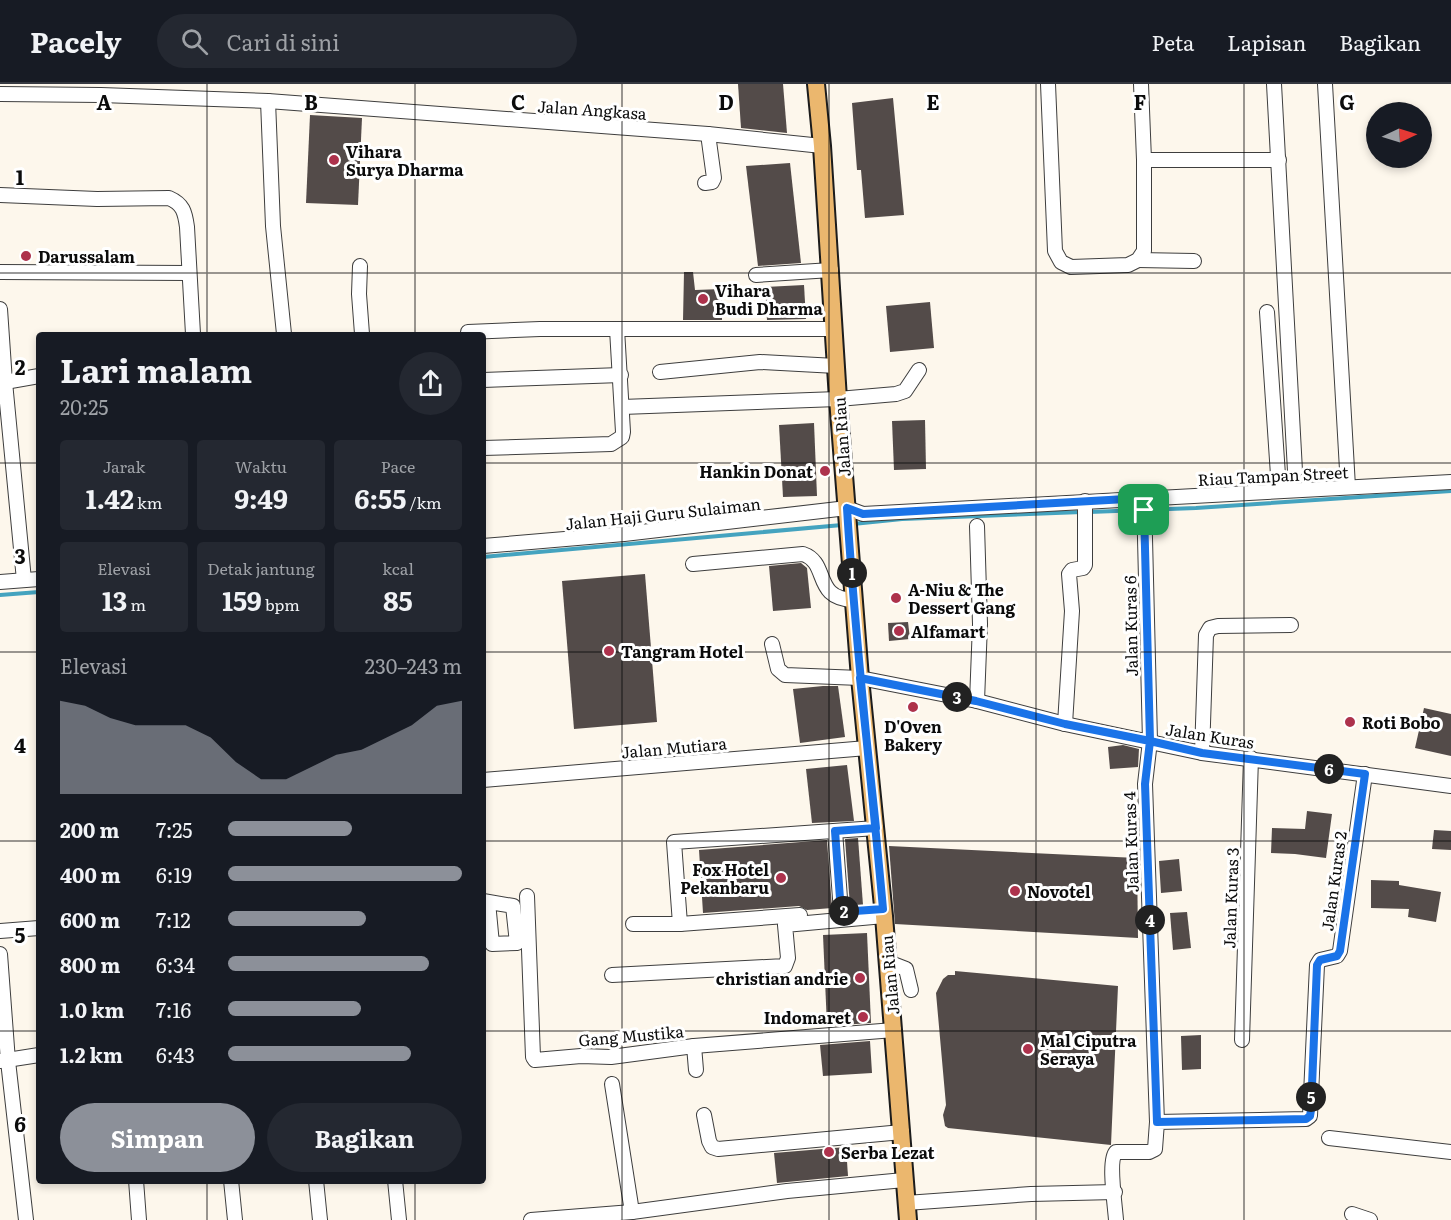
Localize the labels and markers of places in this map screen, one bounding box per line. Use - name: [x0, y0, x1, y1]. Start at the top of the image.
- place label: Vihara Surya Dharma: [346, 139, 464, 181]
- marker: Vihara Surya Dharma: [327, 153, 341, 167]
- place label: Darussalam: [38, 244, 135, 268]
- marker: Darussalam: [19, 249, 33, 263]
- place label: Vihara Budi Dharma: [715, 278, 823, 320]
- marker: Vihara Budi Dharma: [696, 292, 710, 306]
- place label: Hankin Donat: [699, 459, 813, 483]
- marker: Hankin Donat: [818, 464, 832, 478]
- pin: [1118, 484, 1169, 535]
- pin: 1: [837, 558, 867, 588]
- place label: A-Niu & The Dessert Gang: [908, 577, 1016, 619]
- marker: A-Niu & The Dessert Gang: [889, 591, 903, 605]
- place label: Alfamart: [911, 619, 985, 643]
- marker: Alfamart: [892, 624, 906, 638]
- place label: Tangram Hotel: [621, 639, 744, 663]
- marker: Tangram Hotel: [602, 644, 616, 658]
- pin: 3: [942, 682, 972, 712]
- marker: D'Oven Bakery: [906, 700, 920, 714]
- place label: Roti Bobo: [1362, 710, 1441, 734]
- place label: D'Oven Bakery: [884, 714, 942, 756]
- marker: Roti Bobo: [1343, 715, 1357, 729]
- pin: 6: [1314, 754, 1344, 784]
- place label: Fox Hotel Pekanbaru: [680, 857, 769, 899]
- marker: Fox Hotel Pekanbaru: [774, 871, 788, 885]
- place label: Novotel: [1027, 879, 1091, 903]
- marker: Novotel: [1008, 884, 1022, 898]
- pin: 2: [829, 896, 859, 926]
- pin: 4: [1135, 905, 1165, 935]
- place label: christian andrie: [716, 966, 848, 990]
- marker: christian andrie: [853, 971, 867, 985]
- place label: Indomaret: [764, 1005, 851, 1029]
- marker: Indomaret: [856, 1010, 870, 1024]
- place label: Mal Ciputra Seraya: [1040, 1028, 1137, 1070]
- marker: Mal Ciputra Seraya: [1021, 1042, 1035, 1056]
- pin: 5: [1296, 1082, 1326, 1112]
- place label: Serba Lezat: [841, 1140, 935, 1164]
- marker: Serba Lezat: [822, 1145, 836, 1159]

